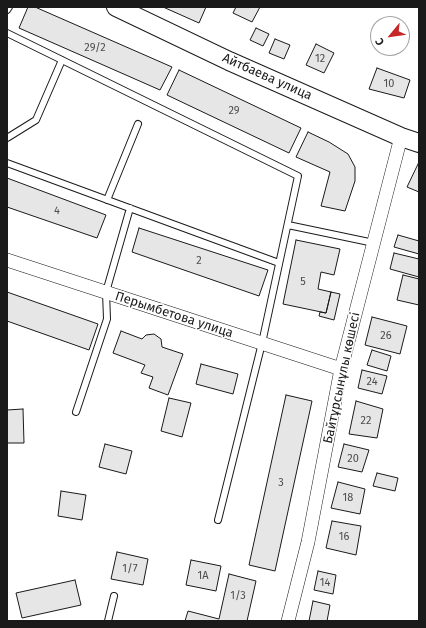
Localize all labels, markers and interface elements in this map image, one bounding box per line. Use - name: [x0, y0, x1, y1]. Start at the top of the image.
- north arrow: [370, 16, 410, 56]
- text: С: [373, 36, 387, 48]
- house number: 29/2: [84, 41, 106, 55]
- street label: Айтбаева улица: [220, 50, 314, 104]
- house number: 12: [315, 52, 325, 66]
- house number: 10: [384, 77, 394, 91]
- house number: 29: [228, 104, 240, 118]
- house number: 4: [54, 204, 60, 218]
- house number: 2: [196, 254, 202, 268]
- house number: 5: [300, 275, 306, 289]
- street label: Перымбетова улица: [113, 289, 235, 341]
- street label: Байтұрсынұлы көшесі: [320, 311, 364, 445]
- house number: 26: [380, 329, 392, 343]
- house number: 24: [367, 375, 377, 389]
- house number: 22: [361, 414, 371, 428]
- house number: 20: [347, 452, 359, 466]
- house number: 3: [278, 476, 284, 490]
- house number: 18: [343, 491, 353, 505]
- house number: 16: [339, 530, 349, 544]
- house number: 1/7: [122, 562, 138, 576]
- house number: 1А: [197, 569, 209, 583]
- house number: 14: [320, 576, 330, 590]
- house number: 1/3: [230, 589, 246, 603]

